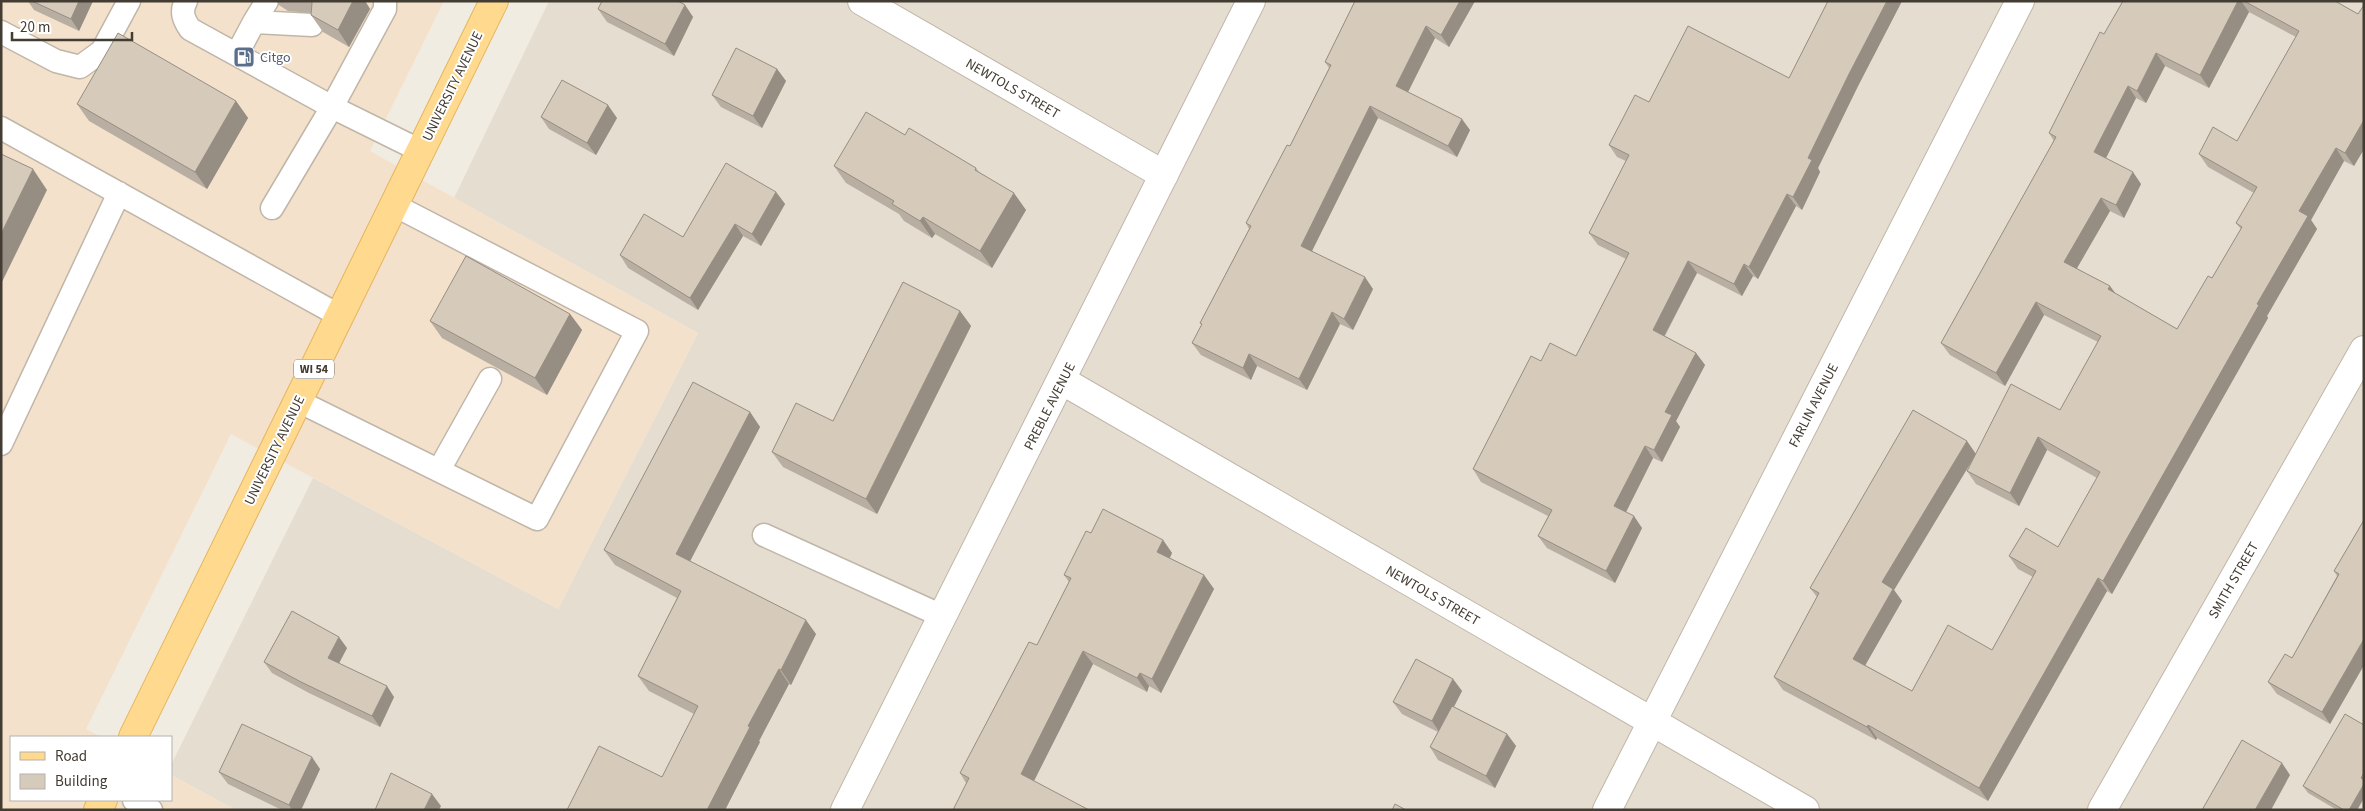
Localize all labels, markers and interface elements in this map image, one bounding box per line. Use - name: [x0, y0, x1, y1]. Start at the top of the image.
- scale bar: [12, 10, 132, 42]
- text: 20 m: [20, 17, 50, 38]
- street label: UNIVERSITY AVENUE: [418, 28, 488, 145]
- fuel station icon: Citgo: [232, 45, 256, 69]
- place label: Citgo: [260, 48, 290, 68]
- street label: NEWTOLS STREET: [962, 54, 1064, 124]
- road number: WI 54: [294, 359, 334, 378]
- street label: PREBLE AVENUE: [1019, 359, 1081, 454]
- street label: FARLIN AVENUE: [1784, 360, 1844, 451]
- street label: UNIVERSITY AVENUE: [240, 392, 310, 509]
- street label: SMITH STREET: [2204, 538, 2264, 623]
- street label: NEWTOLS STREET: [1382, 561, 1484, 631]
- legend: [10, 736, 172, 801]
- text: Road: [55, 746, 87, 767]
- text: Building: [55, 771, 108, 792]

